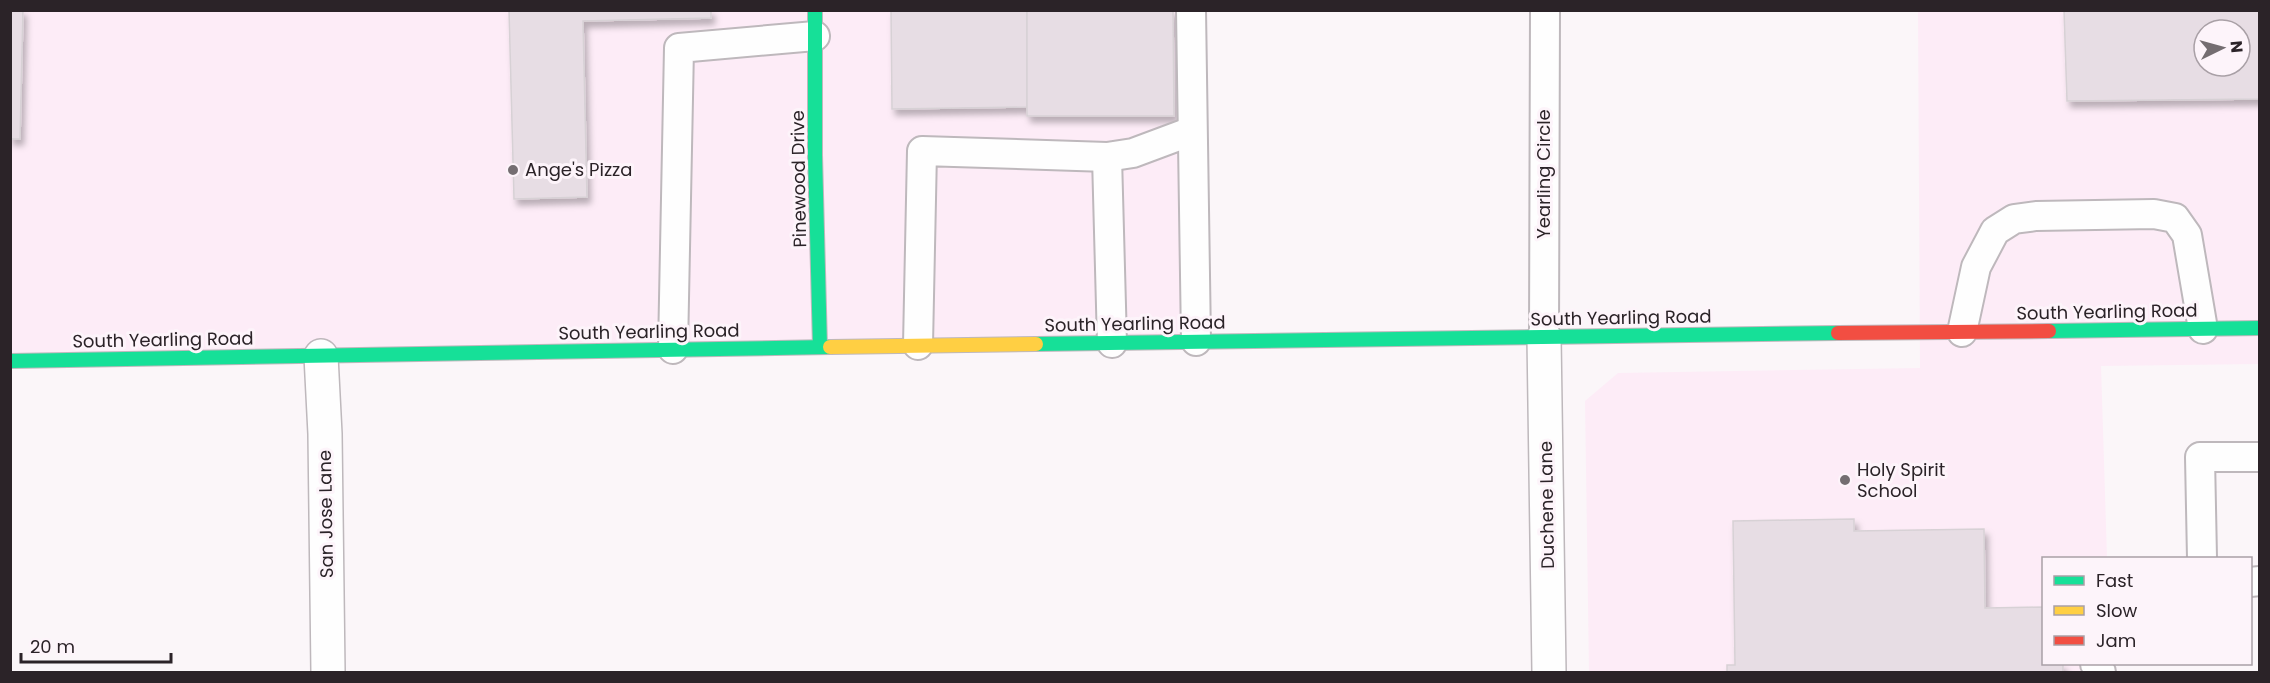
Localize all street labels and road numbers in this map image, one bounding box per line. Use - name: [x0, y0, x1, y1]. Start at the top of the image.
- street label: Yearling Circle: [1531, 109, 1556, 239]
- street label: Pinewood Drive: [785, 110, 812, 248]
- street label: South Yearling Road: [2016, 297, 2198, 326]
- street label: South Yearling Road: [1530, 303, 1712, 332]
- street label: South Yearling Road: [1044, 309, 1226, 338]
- street label: South Yearling Road: [558, 317, 740, 346]
- street label: South Yearling Road: [72, 325, 254, 354]
- street label: Duchene Lane: [1533, 441, 1560, 569]
- street label: San Jose Lane: [312, 450, 339, 578]

